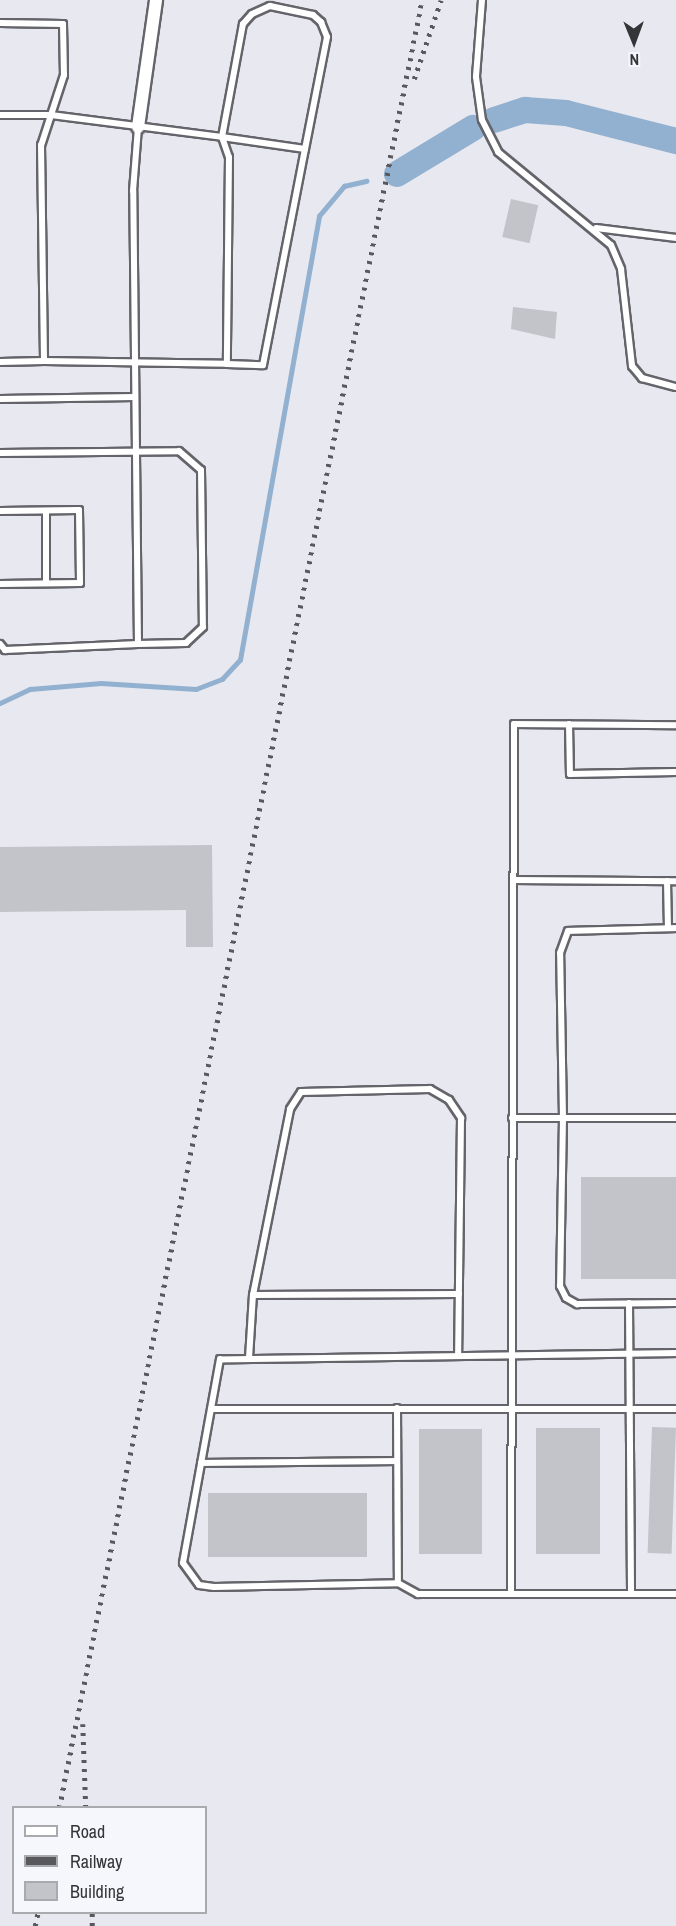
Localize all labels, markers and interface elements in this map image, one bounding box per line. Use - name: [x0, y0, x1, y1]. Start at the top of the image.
- north arrow: [604, 12, 664, 72]
- text: N: [629, 49, 639, 71]
- legend: [12, 1806, 207, 1914]
- text: Road: [70, 1819, 105, 1844]
- text: Railway: [70, 1849, 123, 1874]
- text: Building: [70, 1879, 124, 1904]

